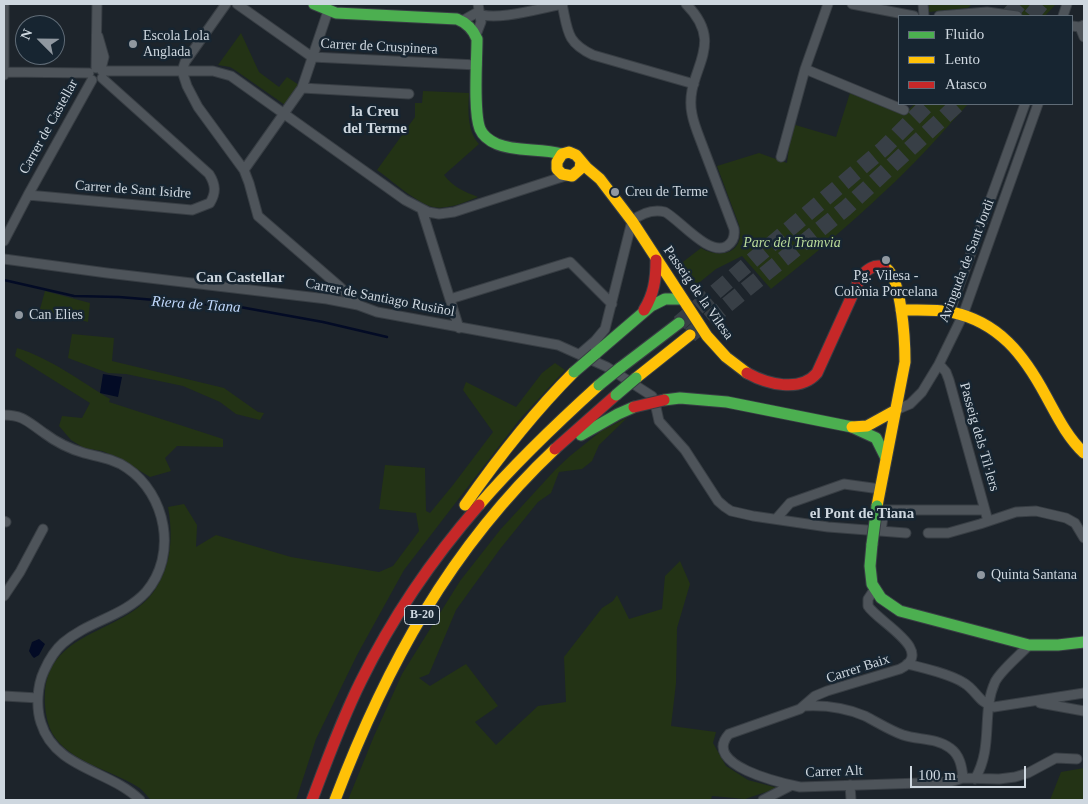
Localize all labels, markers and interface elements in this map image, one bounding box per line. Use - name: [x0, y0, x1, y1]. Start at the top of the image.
- north arrow: [15, 15, 65, 65]
- legend: [898, 15, 1073, 105]
- text: Fluido: [945, 26, 984, 42]
- text: N: [18, 27, 36, 42]
- place label: Escola Lola Anglada: [143, 28, 209, 60]
- street label: Carrer de Cruspinera: [320, 36, 438, 58]
- marker: Escola Lola Anglada: [127, 38, 139, 50]
- text: Lento: [945, 51, 980, 67]
- text: Atasco: [945, 76, 987, 92]
- street label: Carrer de Castellar: [16, 77, 82, 177]
- district label: la Creu del Terme: [343, 103, 407, 138]
- street label: Carrer de Sant Isidre: [74, 178, 192, 202]
- place label: Creu de Terme: [625, 184, 708, 200]
- marker: Creu de Terme: [609, 186, 621, 198]
- street label: Avinguda de Sant Jordi: [936, 197, 998, 325]
- park label: Parc del Tramvia: [743, 235, 841, 251]
- street label: Passeig de la Vilesa: [659, 243, 737, 343]
- marker: Pg. Vilesa - Colònia Porcelana: [880, 254, 892, 266]
- place label: Pg. Vilesa - Colònia Porcelana: [834, 268, 938, 300]
- district label: Can Castellar: [196, 269, 284, 287]
- street label: Carrer de Santiago Rusiñol: [304, 275, 456, 321]
- water label: Riera de Tiana: [151, 293, 241, 317]
- place label: Can Elies: [29, 307, 83, 323]
- marker: Can Elies: [13, 309, 25, 321]
- street label: Passeig dels Til·lers: [955, 381, 1003, 493]
- district label: el Pont de Tiana: [810, 505, 914, 523]
- place label: Quinta Santana: [991, 567, 1077, 583]
- marker: Quinta Santana: [975, 569, 987, 581]
- road number: B-20: [404, 606, 440, 624]
- street label: Carrer Baix: [824, 651, 892, 687]
- scale bar: [913, 756, 1029, 788]
- street label: Carrer Alt: [805, 763, 863, 781]
- text: 100 m: [918, 767, 956, 783]

